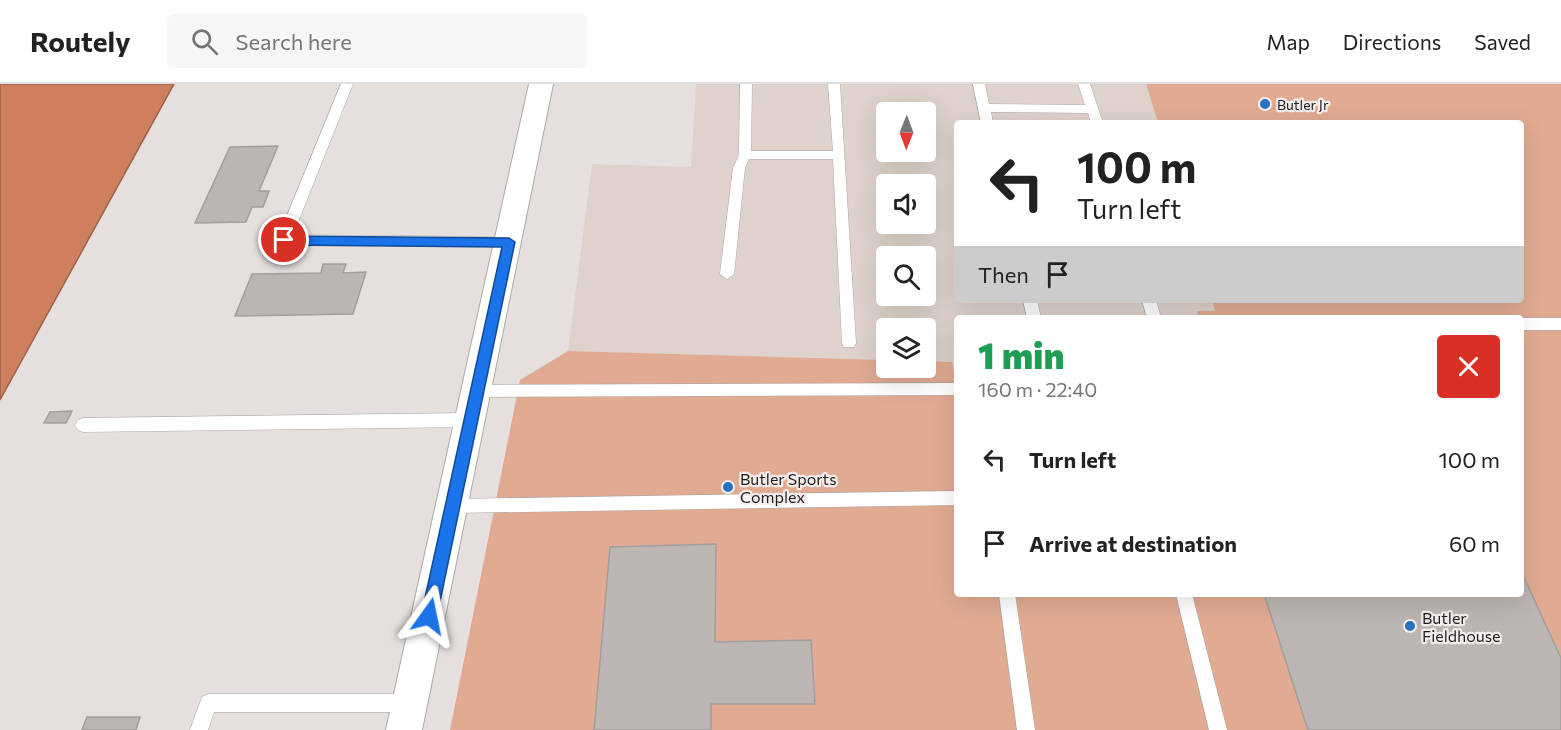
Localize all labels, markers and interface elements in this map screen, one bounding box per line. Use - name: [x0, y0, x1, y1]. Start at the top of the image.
- search box: [167, 14, 587, 68]
- text: Routely: [30, 24, 131, 58]
- icon: search: [188, 25, 221, 58]
- text: Search here: [236, 28, 352, 55]
- text: Map: [1267, 29, 1310, 54]
- text: Directions: [1343, 29, 1441, 54]
- text: Saved: [1474, 29, 1531, 54]
- place label: Butler Jr: [1277, 96, 1329, 113]
- marker: Butler Jr: [1258, 97, 1272, 111]
- north arrow: [876, 102, 936, 162]
- map controls: [876, 102, 936, 378]
- text: 100 m: [1077, 140, 1197, 192]
- icon: left: [978, 144, 1056, 222]
- button: sound: [876, 174, 936, 234]
- text: Turn left: [1077, 192, 1181, 225]
- pin: [258, 214, 309, 265]
- icon: arrive: [267, 223, 300, 256]
- button: search: [876, 246, 936, 306]
- icon: arrive: [1041, 258, 1074, 291]
- text: Then: [978, 261, 1029, 288]
- button: layers: [876, 318, 936, 378]
- text: 1 min: [978, 332, 1064, 376]
- button: close: [1437, 335, 1500, 398]
- text: 160 m · 22:40: [978, 377, 1097, 401]
- icon: left: [978, 443, 1011, 476]
- text: Turn left: [1029, 446, 1116, 473]
- text: 100 m: [1438, 446, 1500, 473]
- place label: Butler Sports Complex: [740, 469, 836, 506]
- marker: Butler Sports Complex: [721, 480, 735, 494]
- icon: arrive: [978, 527, 1011, 560]
- text: Arrive at destination: [1029, 530, 1237, 557]
- text: 60 m: [1449, 530, 1500, 557]
- position arrow: [397, 584, 461, 648]
- place label: Butler Fieldhouse: [1422, 608, 1500, 645]
- marker: Butler Fieldhouse: [1403, 619, 1417, 633]

